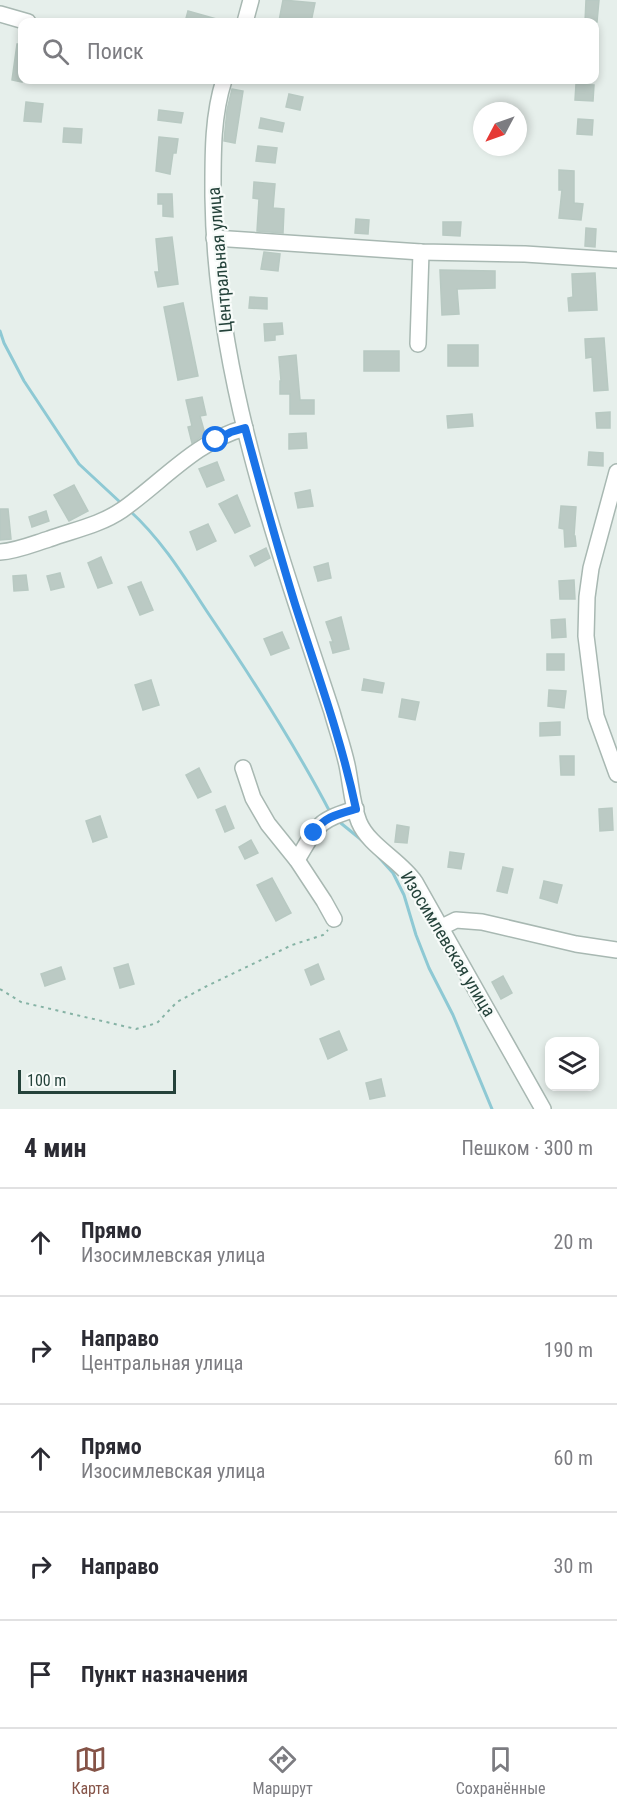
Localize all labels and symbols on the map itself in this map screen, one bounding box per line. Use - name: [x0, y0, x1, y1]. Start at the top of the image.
- north arrow: [473, 102, 527, 156]
- street label: Центральная улица: [203, 186, 236, 334]
- route start: [202, 426, 228, 452]
- route end: [300, 819, 326, 845]
- street label: Изосимлевская улица: [397, 867, 500, 1020]
- scale bar: [18, 1067, 176, 1094]

